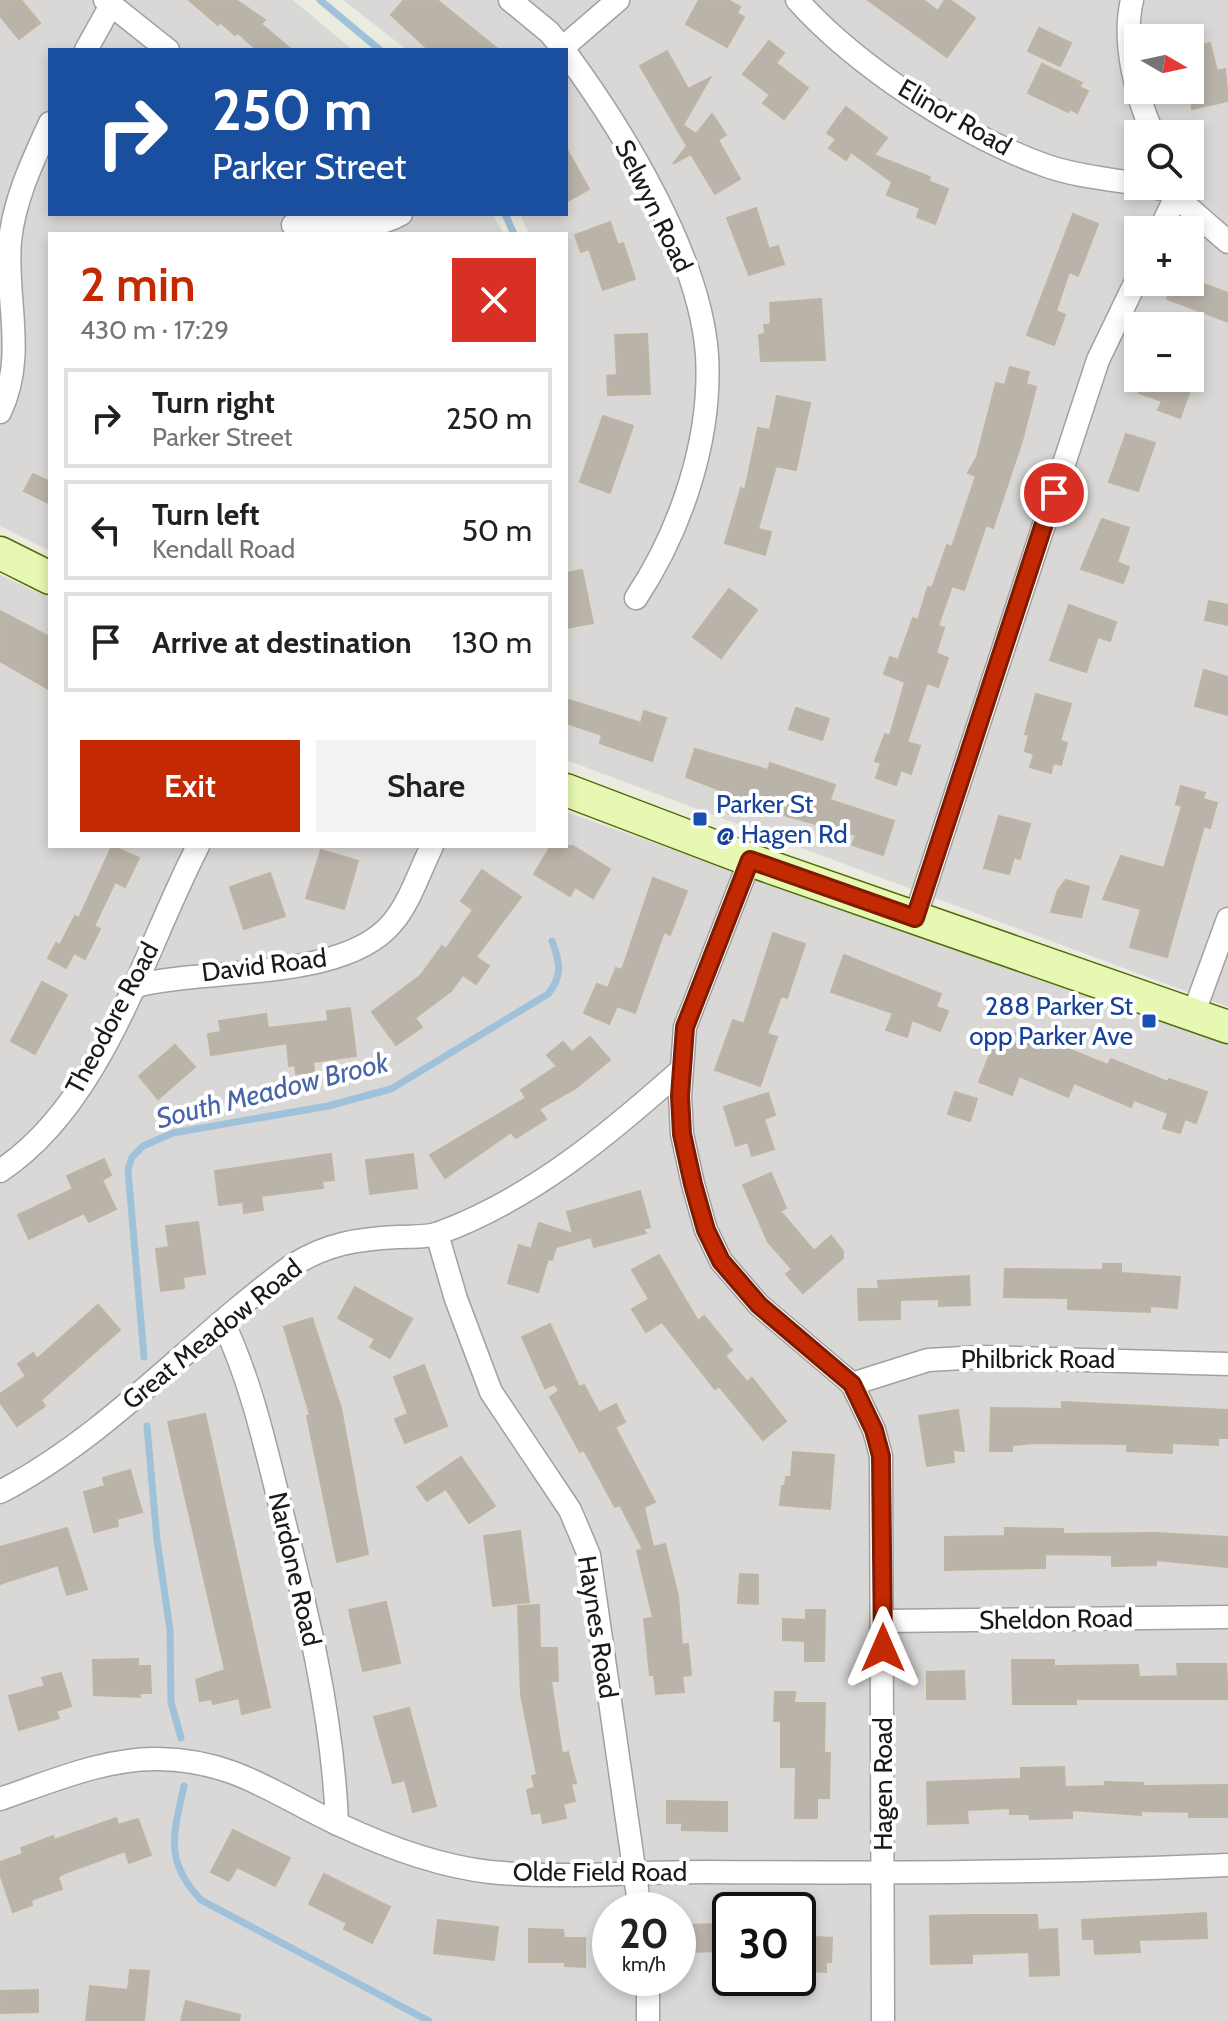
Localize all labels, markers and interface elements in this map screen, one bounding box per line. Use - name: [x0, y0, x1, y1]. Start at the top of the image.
- north arrow: [1124, 24, 1204, 104]
- map controls: [1124, 24, 1204, 392]
- street label: Elinor Road: [893, 72, 1017, 162]
- text: 250 m: [212, 76, 373, 144]
- icon: right: [80, 80, 184, 184]
- button: search: [1124, 120, 1204, 200]
- street label: Selwyn Road: [608, 135, 700, 277]
- text: Parker Street: [212, 144, 407, 188]
- button: +: [1124, 216, 1204, 296]
- text: 2 min: [80, 255, 196, 313]
- button: close: [452, 258, 536, 342]
- button: −: [1124, 312, 1204, 392]
- text: 430 m · 17:29: [80, 314, 229, 346]
- text: Turn right: [152, 384, 275, 421]
- icon: right: [84, 396, 128, 440]
- text: 250 m: [446, 400, 532, 437]
- text: Parker Street: [152, 421, 292, 453]
- pin: [1020, 459, 1088, 527]
- icon: arrive: [1032, 471, 1076, 515]
- text: Turn left: [152, 496, 260, 533]
- icon: left: [84, 508, 128, 552]
- text: 50 m: [462, 512, 532, 549]
- text: Kendall Road: [152, 533, 295, 565]
- icon: arrive: [84, 620, 128, 664]
- text: Arrive at destination: [152, 624, 412, 661]
- text: 130 m: [452, 624, 532, 661]
- button: Exit: [80, 740, 300, 832]
- button: Share: [316, 740, 536, 832]
- place label: Parker St @ Hagen Rd: [716, 788, 848, 850]
- marker: Parker St @ Hagen Rd: [691, 810, 709, 828]
- street label: Theodore Road: [59, 937, 165, 1099]
- street label: David Road: [200, 941, 328, 989]
- place label: 288 Parker St opp Parker Ave: [969, 990, 1133, 1052]
- marker: 288 Parker St opp Parker Ave: [1140, 1012, 1158, 1030]
- water label: South Meadow Brook: [152, 1044, 393, 1135]
- street label: Great Meadow Road: [116, 1252, 308, 1416]
- street label: Philbrick Road: [961, 1343, 1115, 1375]
- street label: Nardone Road: [262, 1489, 328, 1649]
- street label: Haynes Road: [571, 1553, 625, 1701]
- street label: Sheldon Road: [979, 1602, 1133, 1636]
- position arrow: [841, 1606, 925, 1690]
- street label: Hagen Road: [867, 1717, 899, 1851]
- street label: Olde Field Road: [513, 1856, 687, 1888]
- speed limit sign: 30: [712, 1892, 816, 1996]
- text: 20: [619, 1909, 669, 1958]
- text: km/h: [622, 1952, 666, 1976]

